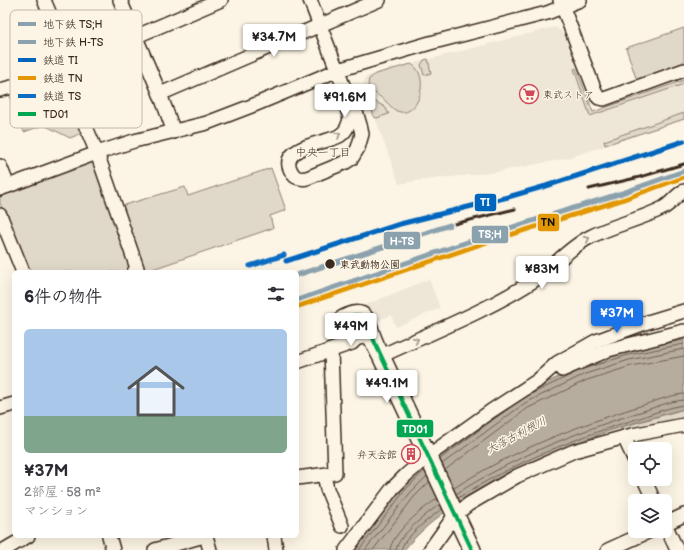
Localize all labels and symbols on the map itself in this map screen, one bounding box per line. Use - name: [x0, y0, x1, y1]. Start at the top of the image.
- legend: [10, 10, 142, 128]
- text: 地下鉄 TS;H: [43, 18, 103, 31]
- pin: ¥34.7M: [241, 24, 307, 58]
- text: 地下鉄 H-TS: [43, 36, 104, 49]
- text: 鉄道 TI: [43, 54, 79, 67]
- text: 鉄道 TN: [43, 72, 83, 85]
- supermarket icon: 東武ストア: [518, 83, 540, 105]
- pin: ¥91.6M: [312, 84, 378, 118]
- place label: 東武ストア: [543, 89, 594, 101]
- text: 鉄道 TS: [43, 90, 82, 103]
- text: TD01: [43, 108, 68, 121]
- one-way arrow: [334, 133, 341, 140]
- district label: 中央一丁目: [296, 146, 351, 159]
- line badge: TI: [474, 193, 497, 212]
- text: TI: [480, 196, 490, 209]
- line badge: TN: [537, 213, 560, 232]
- text: TN: [541, 216, 555, 229]
- line badge: TS;H: [471, 225, 509, 244]
- text: TS;H: [478, 228, 502, 241]
- line badge: H-TS: [383, 231, 421, 250]
- text: H-TS: [390, 235, 415, 248]
- one-way arrow: [583, 236, 590, 243]
- pin: ¥83M: [518, 256, 566, 290]
- marker: 東武動物公園: [323, 257, 337, 271]
- place label: 東武動物公園: [340, 259, 400, 271]
- pin: ¥37M: [593, 300, 641, 334]
- pin: ¥49M: [327, 313, 375, 347]
- one-way arrow: [412, 337, 419, 345]
- pin: ¥49.1M: [354, 370, 420, 404]
- water label: 大落古利根川: [484, 414, 548, 457]
- line badge: TD01: [396, 419, 434, 438]
- text: TD01: [402, 423, 428, 436]
- building icon: 弁天会館: [400, 443, 422, 465]
- place label: 弁天会館: [357, 449, 397, 461]

